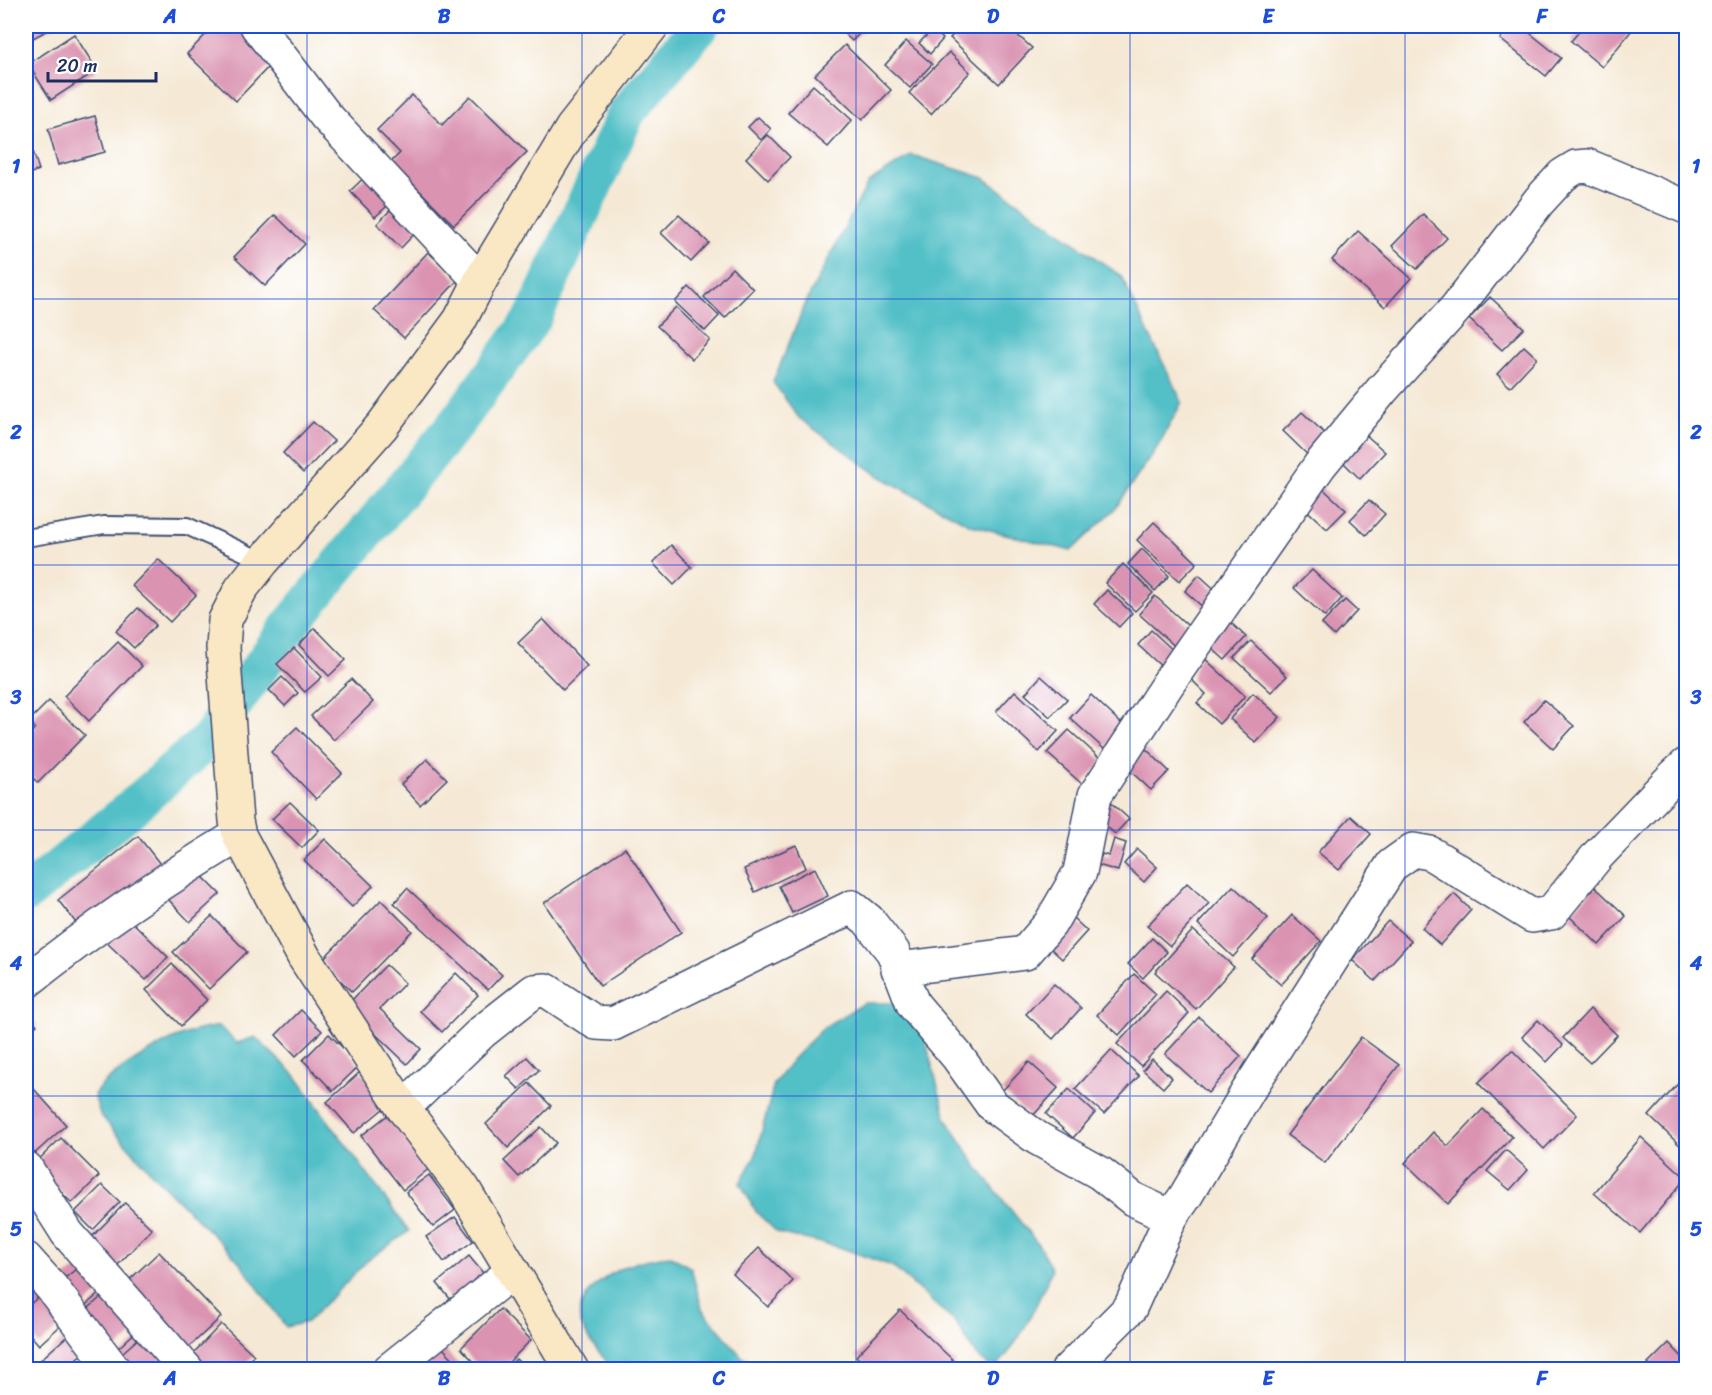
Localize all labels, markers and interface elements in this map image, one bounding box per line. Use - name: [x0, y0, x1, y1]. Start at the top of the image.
- text: A: [162, 0, 177, 34]
- text: B: [438, 0, 451, 34]
- text: C: [712, 0, 726, 34]
- text: D: [987, 0, 1000, 34]
- text: E: [1262, 0, 1275, 34]
- text: F: [1536, 0, 1549, 34]
- scale bar: [48, 45, 156, 83]
- text: 20 m: [57, 50, 97, 82]
- text: 1: [12, 149, 21, 184]
- text: 1: [1692, 149, 1701, 184]
- text: 2: [9, 415, 22, 450]
- text: 2: [1689, 415, 1702, 450]
- text: 3: [10, 680, 22, 715]
- text: 3: [1690, 680, 1702, 715]
- text: 4: [9, 946, 23, 981]
- text: 4: [1689, 946, 1703, 981]
- text: 5: [10, 1212, 22, 1247]
- text: 5: [1690, 1212, 1702, 1247]
- text: A: [162, 1361, 177, 1395]
- text: B: [438, 1361, 451, 1395]
- text: C: [712, 1361, 726, 1395]
- text: D: [987, 1361, 1000, 1395]
- text: E: [1262, 1361, 1275, 1395]
- text: F: [1536, 1361, 1549, 1395]

